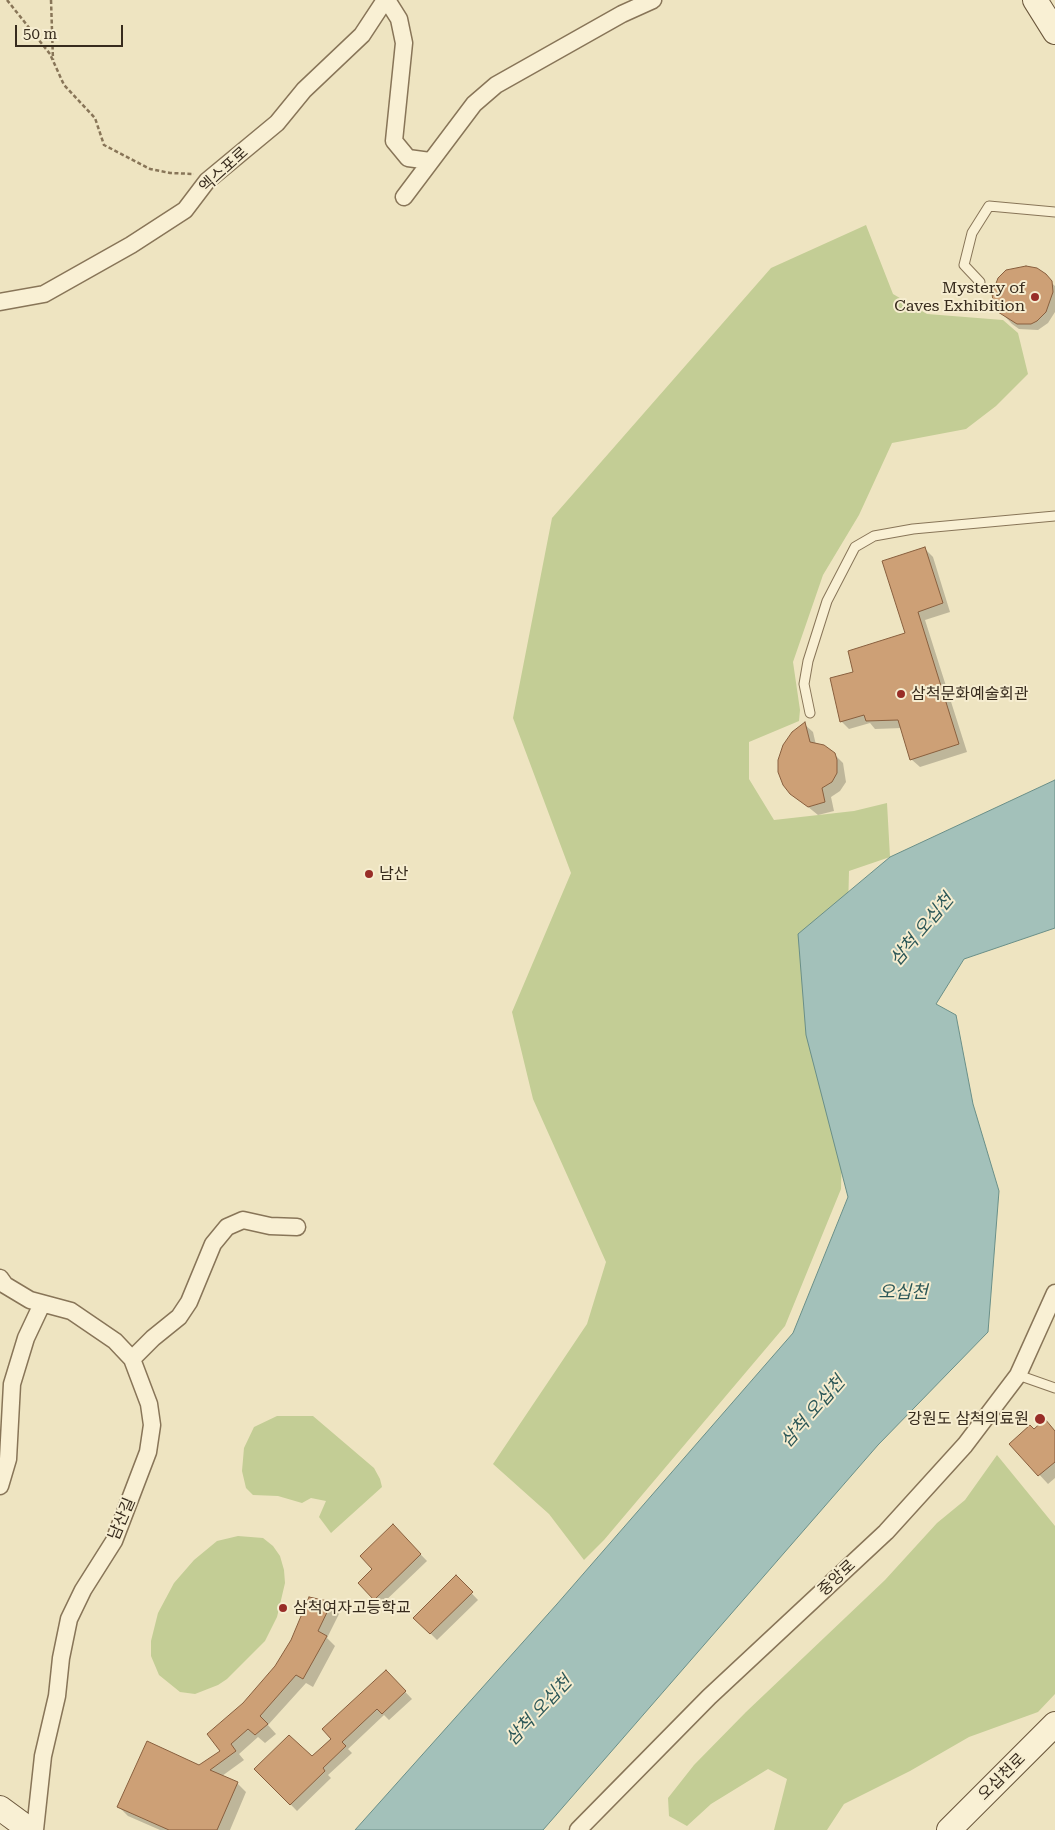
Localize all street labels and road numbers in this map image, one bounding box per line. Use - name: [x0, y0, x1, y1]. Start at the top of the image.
- street label: 엑스포로: [196, 143, 252, 197]
- street label: 남산길: [105, 1495, 139, 1543]
- street label: 중앙로: [814, 1556, 860, 1600]
- street label: 오십천로: [974, 1749, 1030, 1805]

